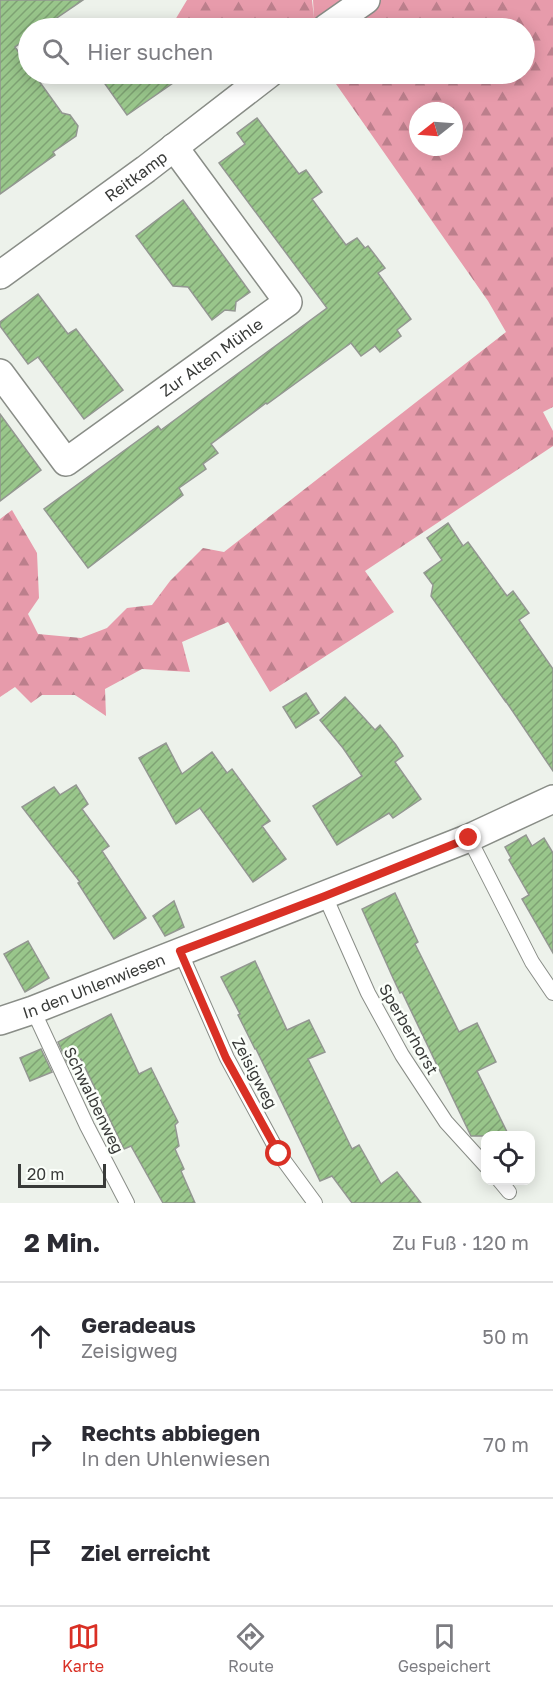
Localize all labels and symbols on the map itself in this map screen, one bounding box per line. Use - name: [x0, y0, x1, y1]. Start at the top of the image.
- north arrow: [409, 102, 463, 156]
- street label: Reitkamp: [101, 146, 171, 206]
- street label: Zur Alten Mühle: [156, 314, 267, 401]
- route end: [455, 824, 481, 850]
- street label: In den Uhlenwiesen: [20, 949, 168, 1023]
- street label: Sperberhorst: [375, 980, 443, 1078]
- street label: Zeisigweg: [228, 1034, 282, 1112]
- street label: Schwalbenweg: [60, 1043, 128, 1157]
- route start: [265, 1140, 291, 1166]
- scale bar: [18, 1161, 106, 1188]

